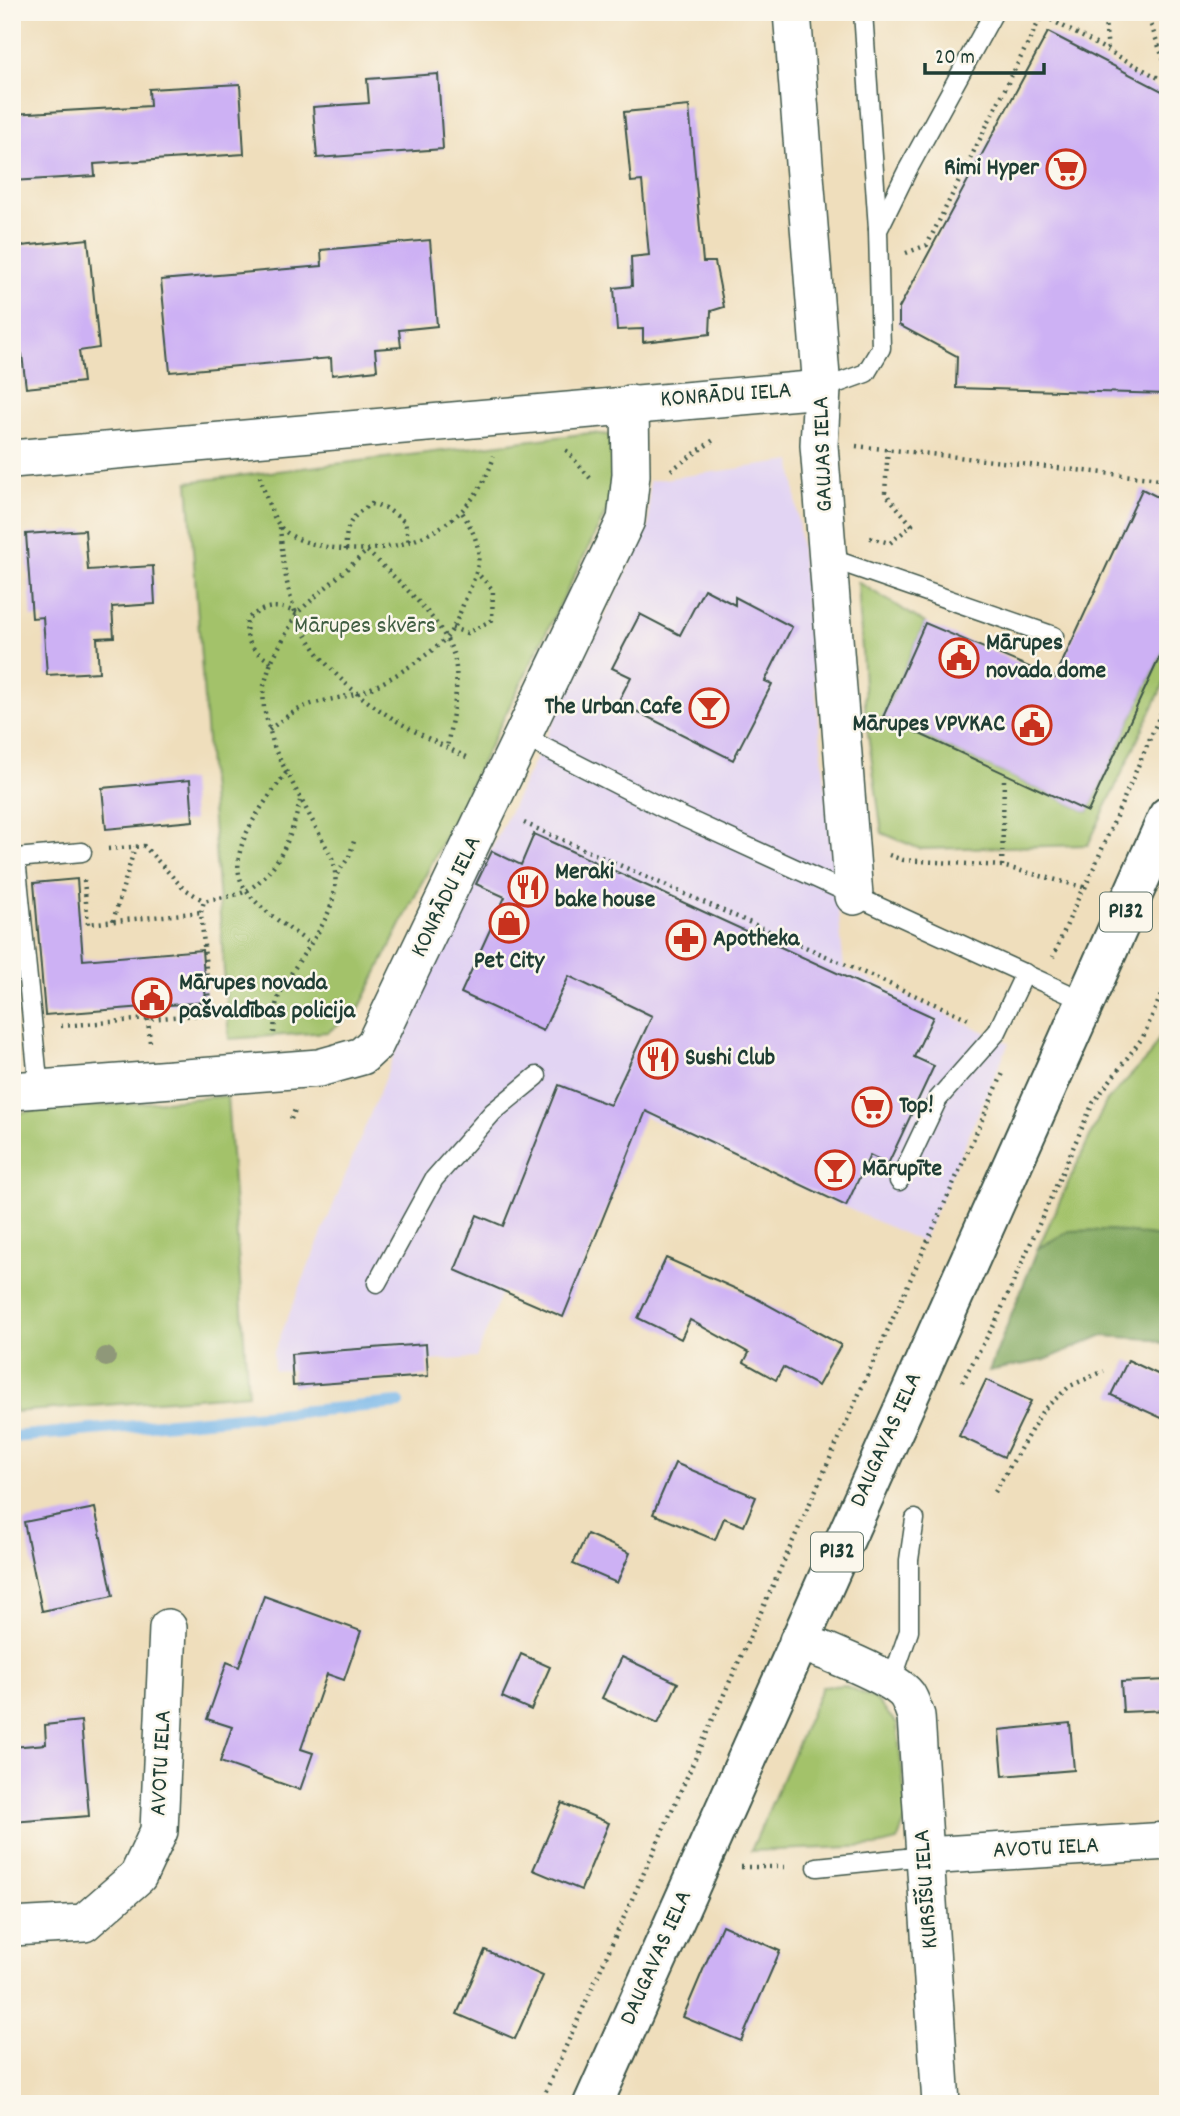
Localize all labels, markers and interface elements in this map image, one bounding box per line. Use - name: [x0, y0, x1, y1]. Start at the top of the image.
- scale bar: [925, 32, 1044, 76]
- text: 20 m: [935, 44, 975, 74]
- supermarket icon: Rimi Hyper: [1045, 148, 1087, 190]
- place label: Rimi Hyper: [944, 152, 1040, 186]
- street label: KONRĀDU IELA: [659, 374, 793, 418]
- street label: GAUJAS IELA: [805, 395, 843, 513]
- park label: Mārupes skvērs: [294, 610, 436, 644]
- place label: Mārupes novada dome: [986, 627, 1106, 689]
- public building icon: Mārupes novada dome: [938, 637, 980, 679]
- bar icon: The Urban Cafe: [688, 687, 730, 729]
- place label: The Urban Cafe: [545, 691, 682, 725]
- public building icon: Mārupes VPVKAC: [1011, 704, 1053, 746]
- place label: Mārupes VPVKAC: [852, 708, 1005, 742]
- street label: KONRĀDU IELA: [403, 830, 491, 964]
- place label: Meraki bake house: [555, 856, 656, 918]
- restaurant icon: Meraki bake house: [507, 866, 549, 908]
- road number: P132: [1100, 892, 1152, 931]
- shop icon: Pet City: [488, 902, 530, 944]
- pharmacy icon: Apotheka: [665, 919, 707, 961]
- place label: Apotheka: [713, 923, 800, 957]
- place label: Pet City: [474, 945, 546, 979]
- place label: Mārupes novada pašvaldības policija: [179, 967, 356, 1029]
- public building icon: Mārupes novada pašvaldības policija: [131, 977, 173, 1019]
- restaurant icon: Sushi Club: [637, 1038, 679, 1080]
- place label: Sushi Club: [685, 1042, 775, 1076]
- supermarket icon: Top!: [851, 1086, 893, 1128]
- place label: Top!: [899, 1090, 933, 1124]
- bar icon: Mārupīte: [814, 1149, 856, 1191]
- place label: Mārupīte: [862, 1153, 943, 1187]
- street label: DAUGAVAS IELA: [842, 1367, 932, 1513]
- road number: P132: [811, 1532, 863, 1572]
- street label: AVOTU IELA: [142, 1709, 182, 1817]
- street label: KURSĪŠU IELA: [906, 1828, 948, 1950]
- street label: AVOTU IELA: [992, 1829, 1100, 1869]
- street label: DAUGAVAS IELA: [612, 1885, 702, 2031]

